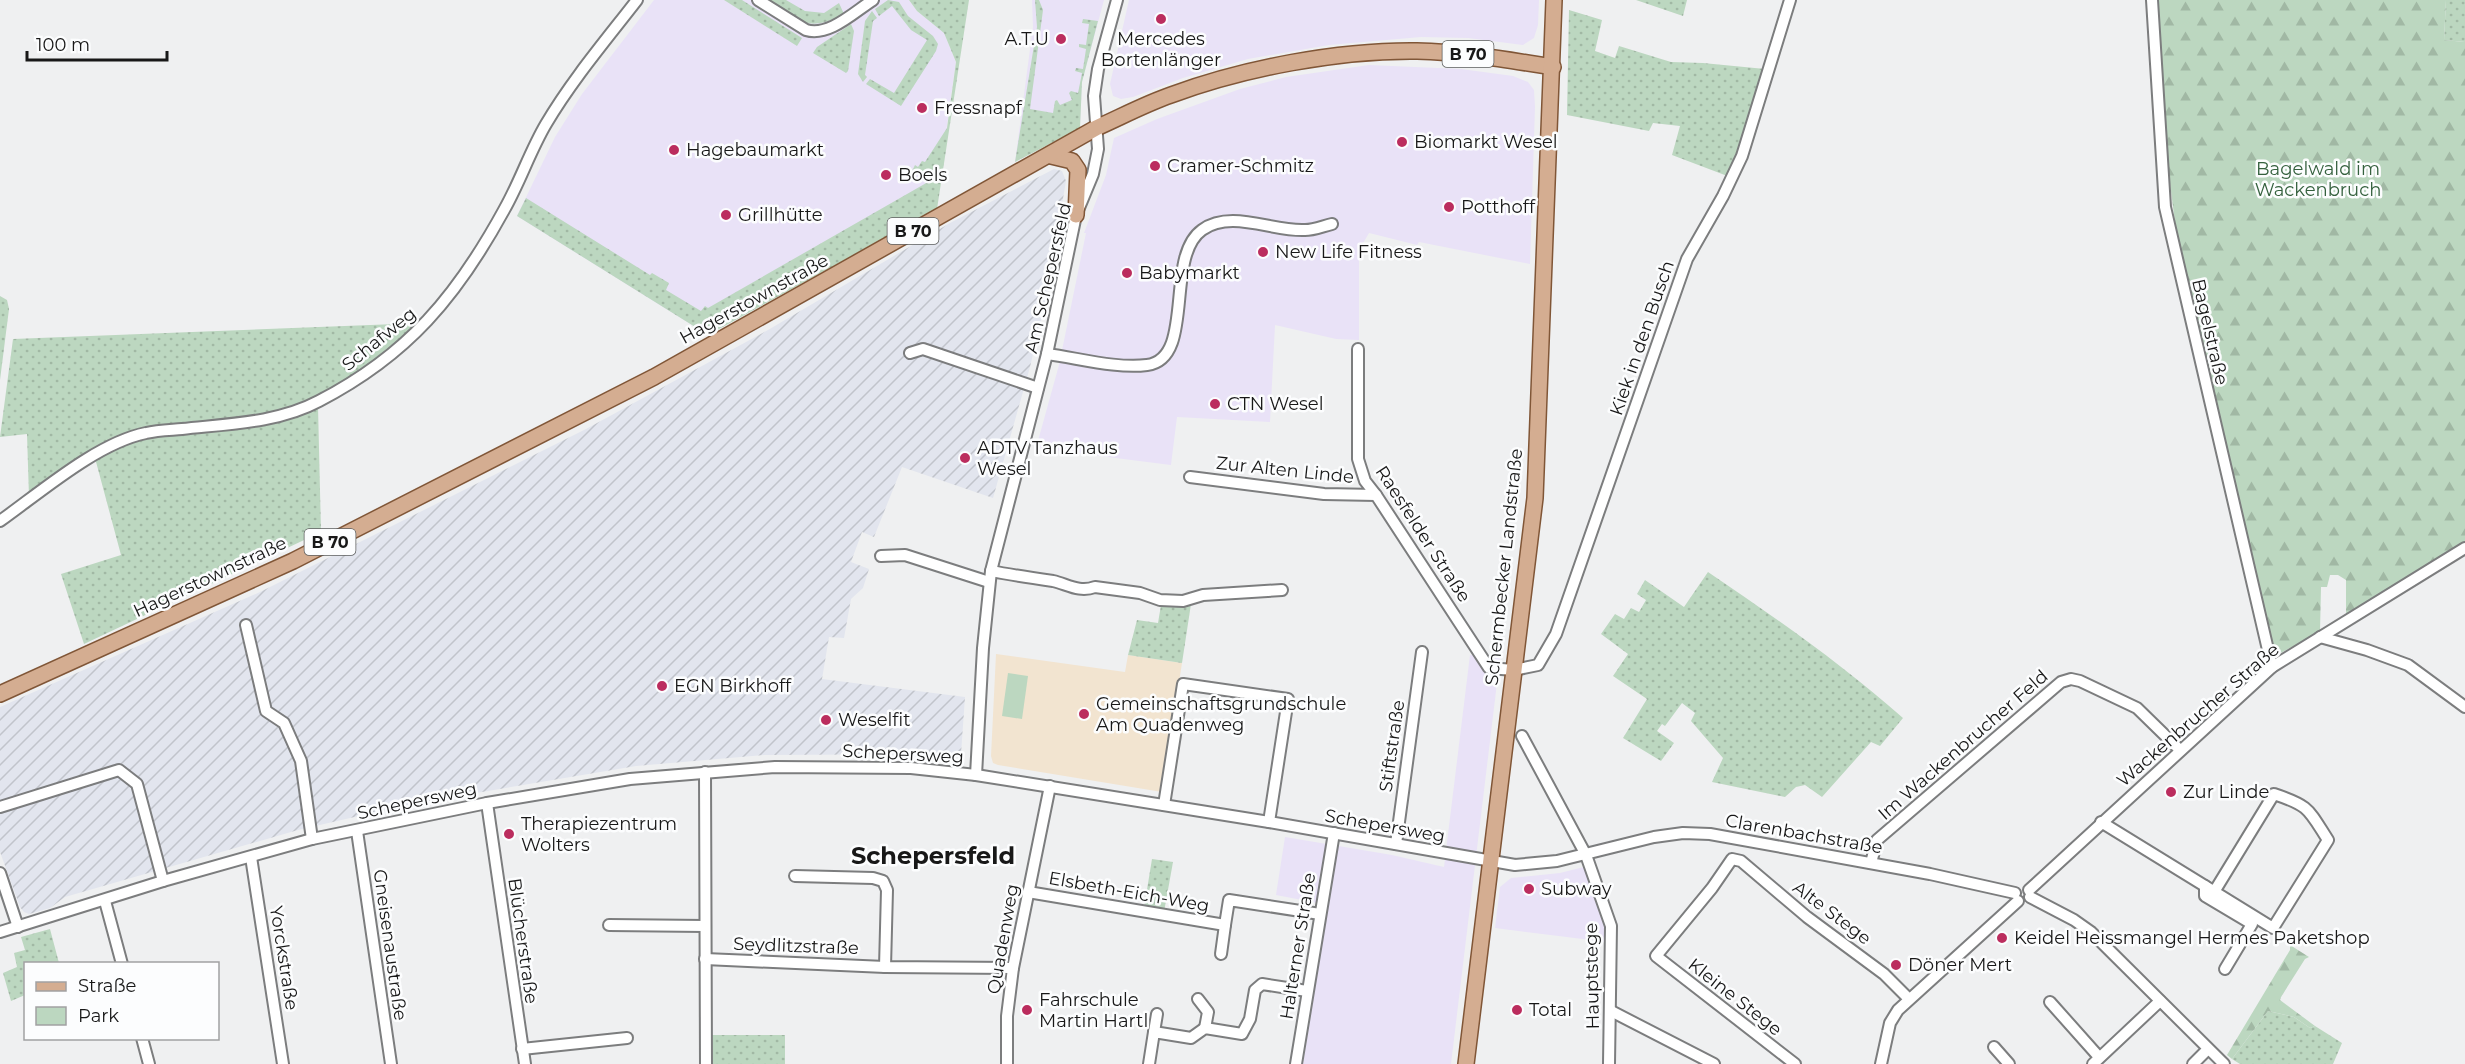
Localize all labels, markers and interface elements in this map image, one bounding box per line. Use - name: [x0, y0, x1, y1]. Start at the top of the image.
- marker: Mercedes Bortenlänger: [1154, 12, 1168, 26]
- scale bar: [27, 24, 166, 62]
- place label: A.T.U: [1005, 28, 1049, 50]
- place label: Mercedes Bortenlänger: [1101, 28, 1221, 71]
- marker: A.T.U: [1054, 32, 1068, 46]
- text: 100 m: [36, 34, 90, 56]
- road number: B 70: [1442, 41, 1494, 67]
- place label: Fressnapf: [934, 97, 1023, 119]
- marker: Fressnapf: [915, 101, 929, 115]
- place label: Biomarkt Wesel: [1414, 131, 1558, 153]
- marker: Biomarkt Wesel: [1395, 135, 1409, 149]
- place label: Hagebaumarkt: [686, 139, 824, 161]
- marker: Hagebaumarkt: [667, 143, 681, 157]
- place label: Cramer-Schmitz: [1167, 155, 1314, 177]
- park label: Bagelwald im Wackenbruch: [2255, 158, 2381, 201]
- marker: Cramer-Schmitz: [1148, 159, 1162, 173]
- place label: Boels: [898, 164, 948, 186]
- marker: Boels: [879, 168, 893, 182]
- place label: Potthoff: [1461, 196, 1536, 218]
- marker: Potthoff: [1442, 200, 1456, 214]
- street label: Am Schepersfeld: [1020, 201, 1076, 355]
- place label: Grillhütte: [738, 204, 823, 226]
- marker: Grillhütte: [719, 208, 733, 222]
- road number: B 70: [888, 218, 938, 244]
- place label: New Life Fitness: [1275, 241, 1422, 263]
- marker: New Life Fitness: [1256, 245, 1270, 259]
- street label: Hagerstownstraße: [676, 249, 832, 349]
- street label: Kiek in den Busch: [1605, 258, 1679, 418]
- place label: Babymarkt: [1139, 262, 1240, 284]
- marker: Babymarkt: [1120, 266, 1134, 280]
- street label: Bagelstraße: [2187, 277, 2233, 387]
- street label: Schafweg: [338, 302, 420, 376]
- place label: CTN Wesel: [1227, 393, 1324, 415]
- marker: CTN Wesel: [1208, 397, 1222, 411]
- place label: ADTV Tanzhaus Wesel: [977, 437, 1118, 480]
- street label: Schermbecker Landstraße: [1481, 447, 1527, 687]
- marker: ADTV Tanzhaus Wesel: [958, 451, 972, 465]
- street label: Zur Alten Linde: [1215, 452, 1355, 488]
- street label: Raesfelder Straße: [1371, 462, 1475, 606]
- road number: B 70: [304, 529, 356, 555]
- street label: Hagerstownstraße: [130, 532, 290, 622]
- street label: Wackenbrucher Straße: [2112, 638, 2284, 792]
- street label: Im Wackenbrucher Feld: [1874, 665, 2052, 825]
- place label: EGN Birkhoff: [674, 675, 792, 697]
- marker: EGN Birkhoff: [655, 679, 669, 693]
- place label: Gemeinschaftsgrundschule Am Quadenweg: [1096, 693, 1346, 736]
- street label: Stiftstraße: [1375, 698, 1409, 793]
- marker: Gemeinschaftsgrundschule Am Quadenweg: [1077, 707, 1091, 721]
- place label: Weselfit: [838, 709, 911, 731]
- marker: Weselfit: [819, 713, 833, 727]
- street label: Schepersweg: [842, 740, 964, 768]
- street label: Schepersweg: [355, 778, 479, 824]
- place label: Zur Linde: [2183, 781, 2269, 803]
- marker: Zur Linde: [2164, 785, 2178, 799]
- street label: Schepersweg: [1323, 805, 1447, 847]
- street label: Clarenbachstraße: [1724, 809, 1884, 859]
- place label: Therapiezentrum Wolters: [521, 813, 677, 856]
- marker: Therapiezentrum Wolters: [502, 827, 516, 841]
- district label: Schepersfeld: [851, 841, 1015, 870]
- street label: Elsbeth-Eich-Weg: [1047, 867, 1211, 917]
- street label: Gneisenaustraße: [368, 868, 412, 1022]
- street label: Halterner Straße: [1276, 871, 1320, 1021]
- street label: Alte Stege: [1789, 876, 1876, 950]
- street label: Blücherstraße: [503, 877, 543, 1005]
- place label: Subway: [1541, 878, 1612, 900]
- street label: Quadenweg: [982, 882, 1024, 996]
- marker: Subway: [1522, 882, 1536, 896]
- street label: Yorckstraße: [265, 904, 303, 1012]
- street label: Hauptstege: [1580, 922, 1604, 1030]
- place label: Keidel Heissmangel Hermes Paketshop: [2014, 927, 2370, 949]
- marker: Keidel Heissmangel Hermes Paketshop: [1995, 931, 2009, 945]
- street label: Seydlitzstraße: [733, 933, 859, 959]
- street label: Kleine Stege: [1684, 953, 1786, 1041]
- place label: Döner Mert: [1908, 954, 2012, 976]
- marker: Döner Mert: [1889, 958, 1903, 972]
- legend: [24, 962, 219, 1040]
- text: Straße: [78, 975, 137, 997]
- place label: Fahrschule Martin Hartl: [1039, 989, 1148, 1032]
- place label: Total: [1529, 999, 1572, 1021]
- marker: Fahrschule Martin Hartl: [1020, 1003, 1034, 1017]
- marker: Total: [1510, 1003, 1524, 1017]
- text: Park: [78, 1005, 119, 1027]

